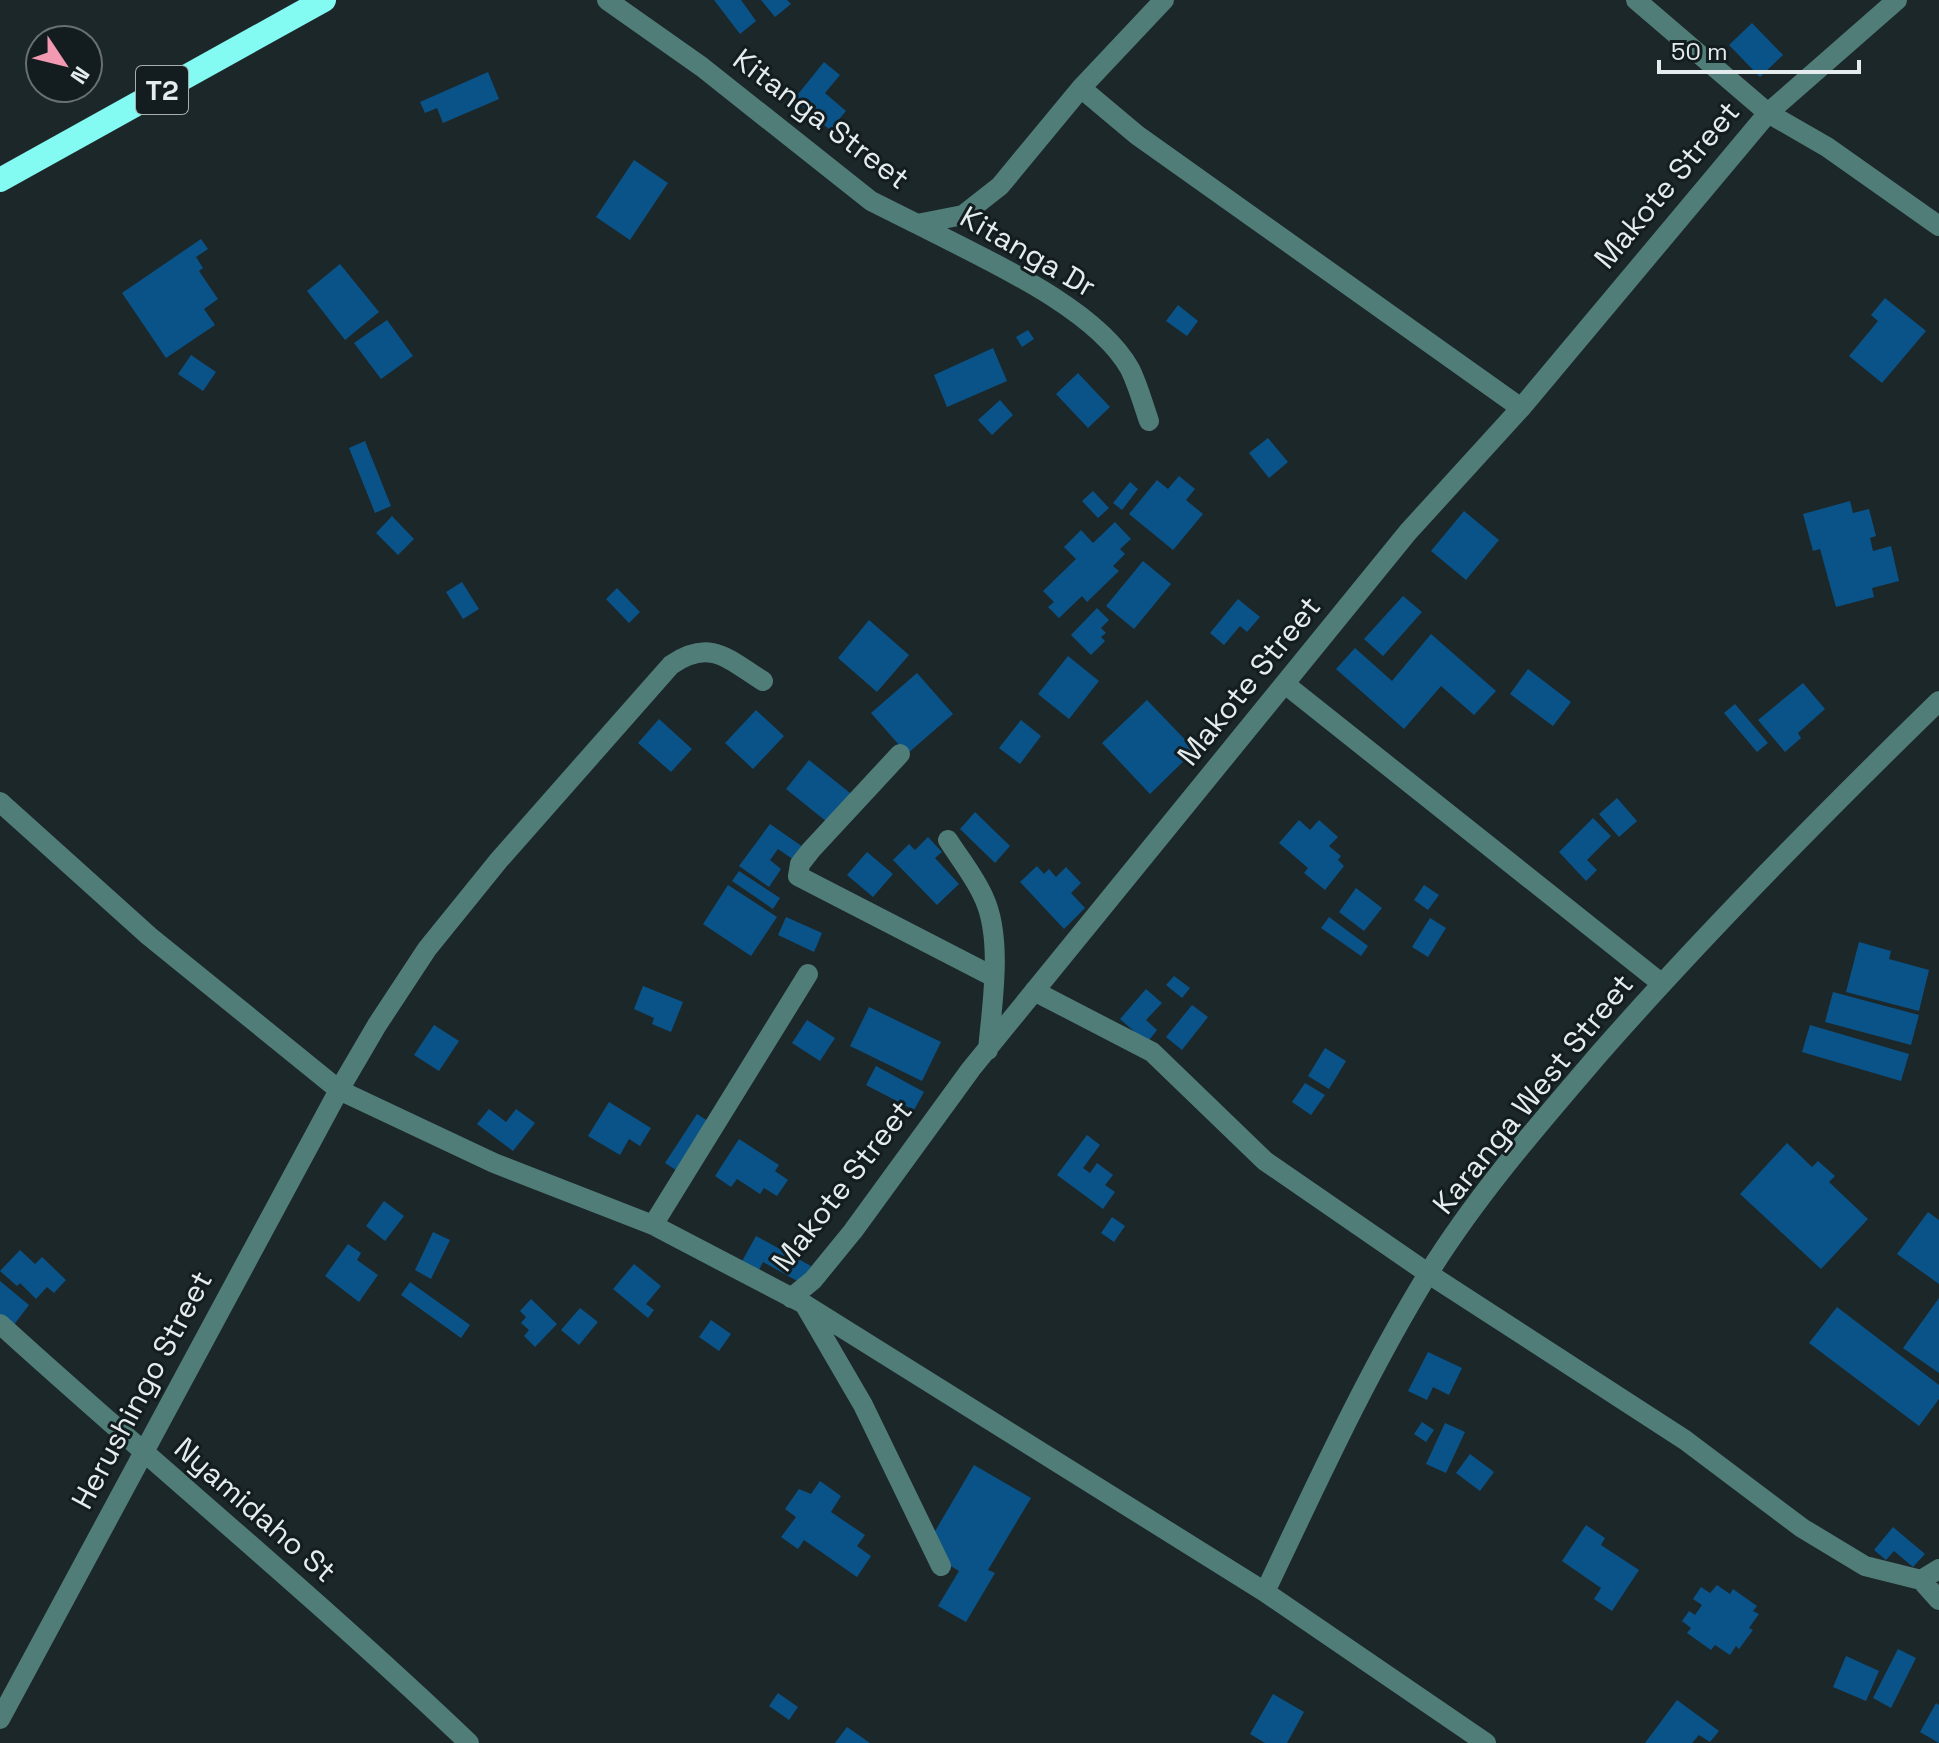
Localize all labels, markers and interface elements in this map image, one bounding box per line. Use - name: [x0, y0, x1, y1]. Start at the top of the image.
- north arrow: [24, 24, 104, 104]
- scale bar: [1659, 24, 1859, 74]
- text: 50 m: [1671, 36, 1728, 67]
- street label: Kitanga Street: [725, 40, 917, 198]
- text: N: [65, 61, 96, 90]
- road number: T2: [136, 66, 188, 114]
- street label: Makote Street: [1585, 93, 1748, 276]
- street label: Kitanga Dr: [953, 197, 1103, 306]
- street label: Makote Street: [1168, 588, 1329, 773]
- street label: Karanga West Street: [1424, 966, 1642, 1222]
- street label: Makote Street: [763, 1092, 921, 1279]
- street label: Herushingo Street: [62, 1264, 221, 1516]
- street label: Nyamidaho St: [166, 1429, 344, 1591]

